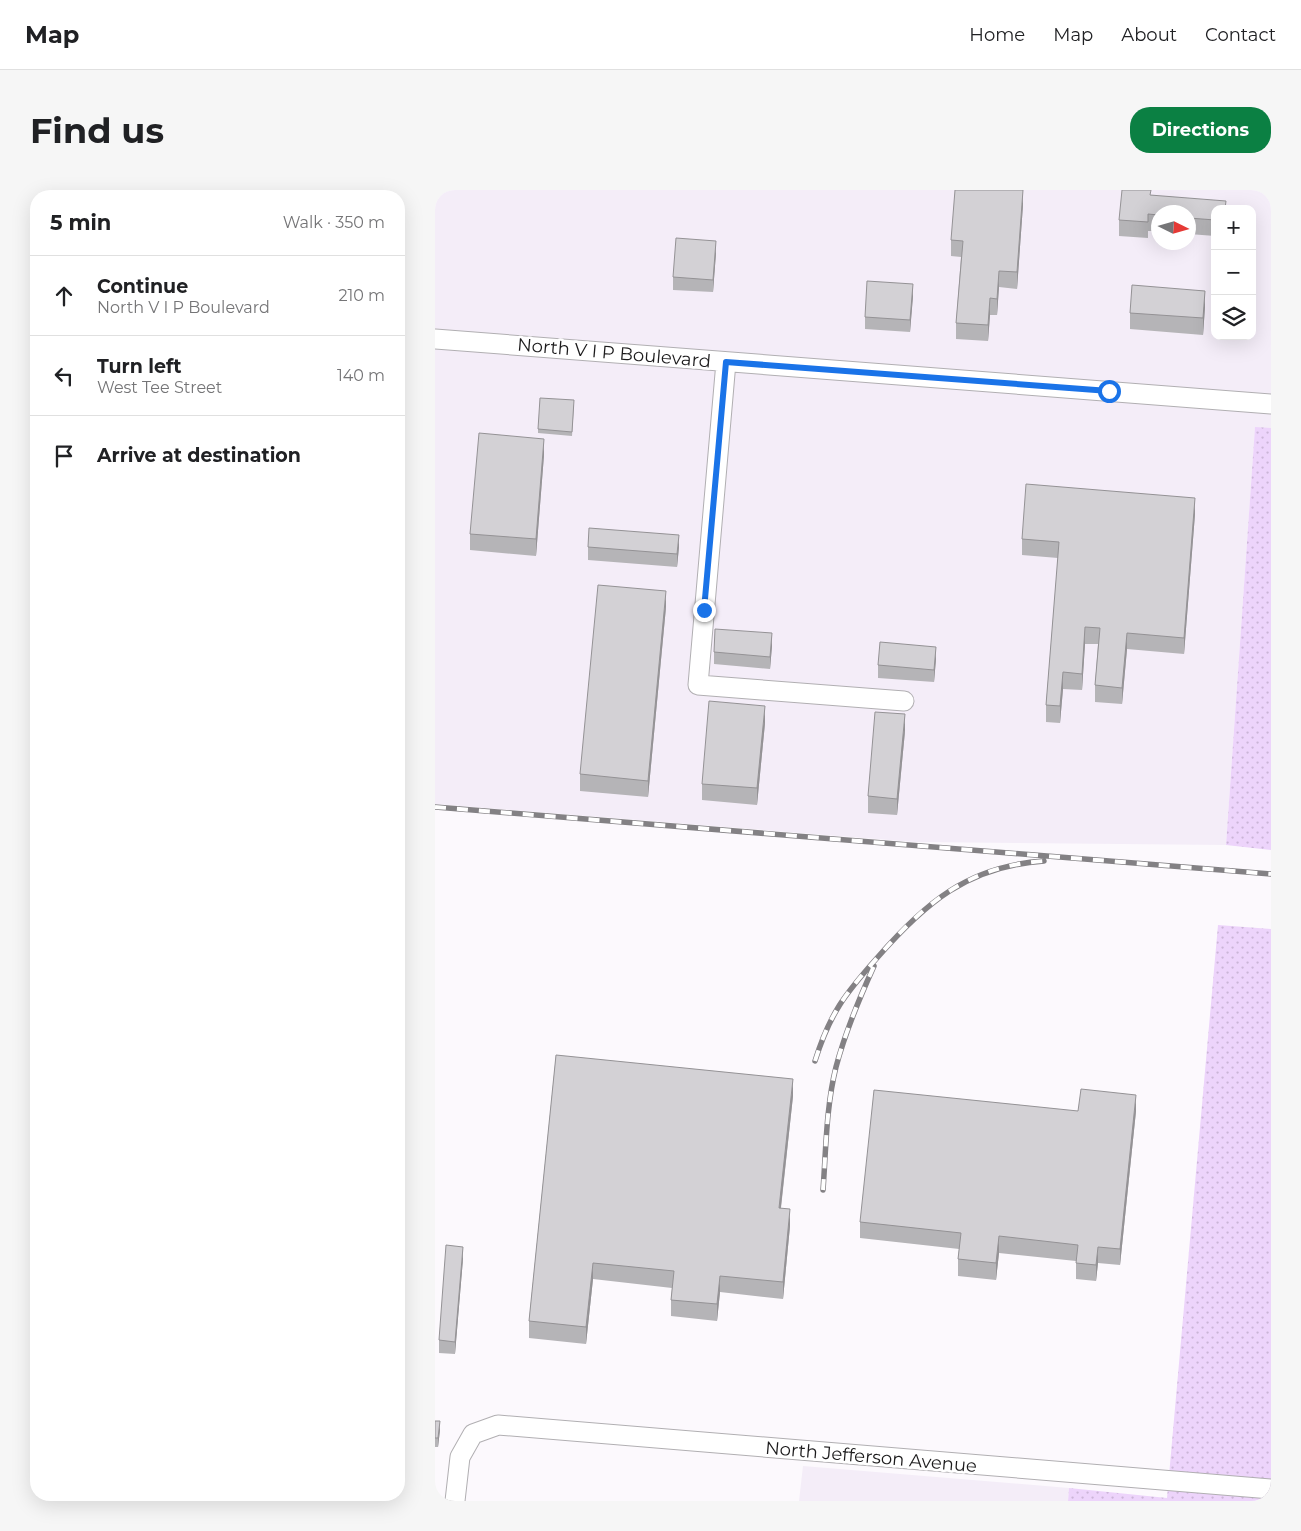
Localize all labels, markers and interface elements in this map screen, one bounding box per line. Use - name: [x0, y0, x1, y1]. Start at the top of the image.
- text: Map: [25, 20, 79, 49]
- text: Home: [969, 24, 1025, 46]
- text: Map: [1053, 24, 1093, 46]
- text: About: [1121, 24, 1177, 46]
- text: Contact: [1205, 24, 1276, 46]
- button: Directions: [1130, 107, 1271, 153]
- text: Find us: [30, 109, 164, 152]
- north arrow: [1151, 205, 1196, 250]
- map controls: [1211, 205, 1256, 340]
- button: +: [1211, 205, 1256, 250]
- text: 5 min: [50, 210, 111, 235]
- text: Walk · 350 m: [283, 213, 385, 232]
- button: −: [1211, 250, 1256, 295]
- text: Continue: [97, 275, 188, 298]
- icon: ahead: [50, 282, 78, 310]
- text: 210 m: [338, 286, 385, 305]
- button: layers: [1211, 295, 1256, 340]
- text: North V I P Boulevard: [97, 298, 270, 317]
- street label: North V I P Boulevard: [516, 334, 712, 372]
- text: Turn left: [97, 355, 182, 378]
- icon: left: [50, 362, 78, 390]
- text: 140 m: [337, 366, 385, 385]
- text: West Tee Street: [97, 378, 222, 397]
- route start: [1098, 380, 1121, 403]
- icon: arrive: [50, 442, 78, 470]
- text: Arrive at destination: [97, 444, 301, 467]
- route end: [693, 599, 716, 622]
- street label: North Jefferson Avenue: [764, 1437, 978, 1477]

